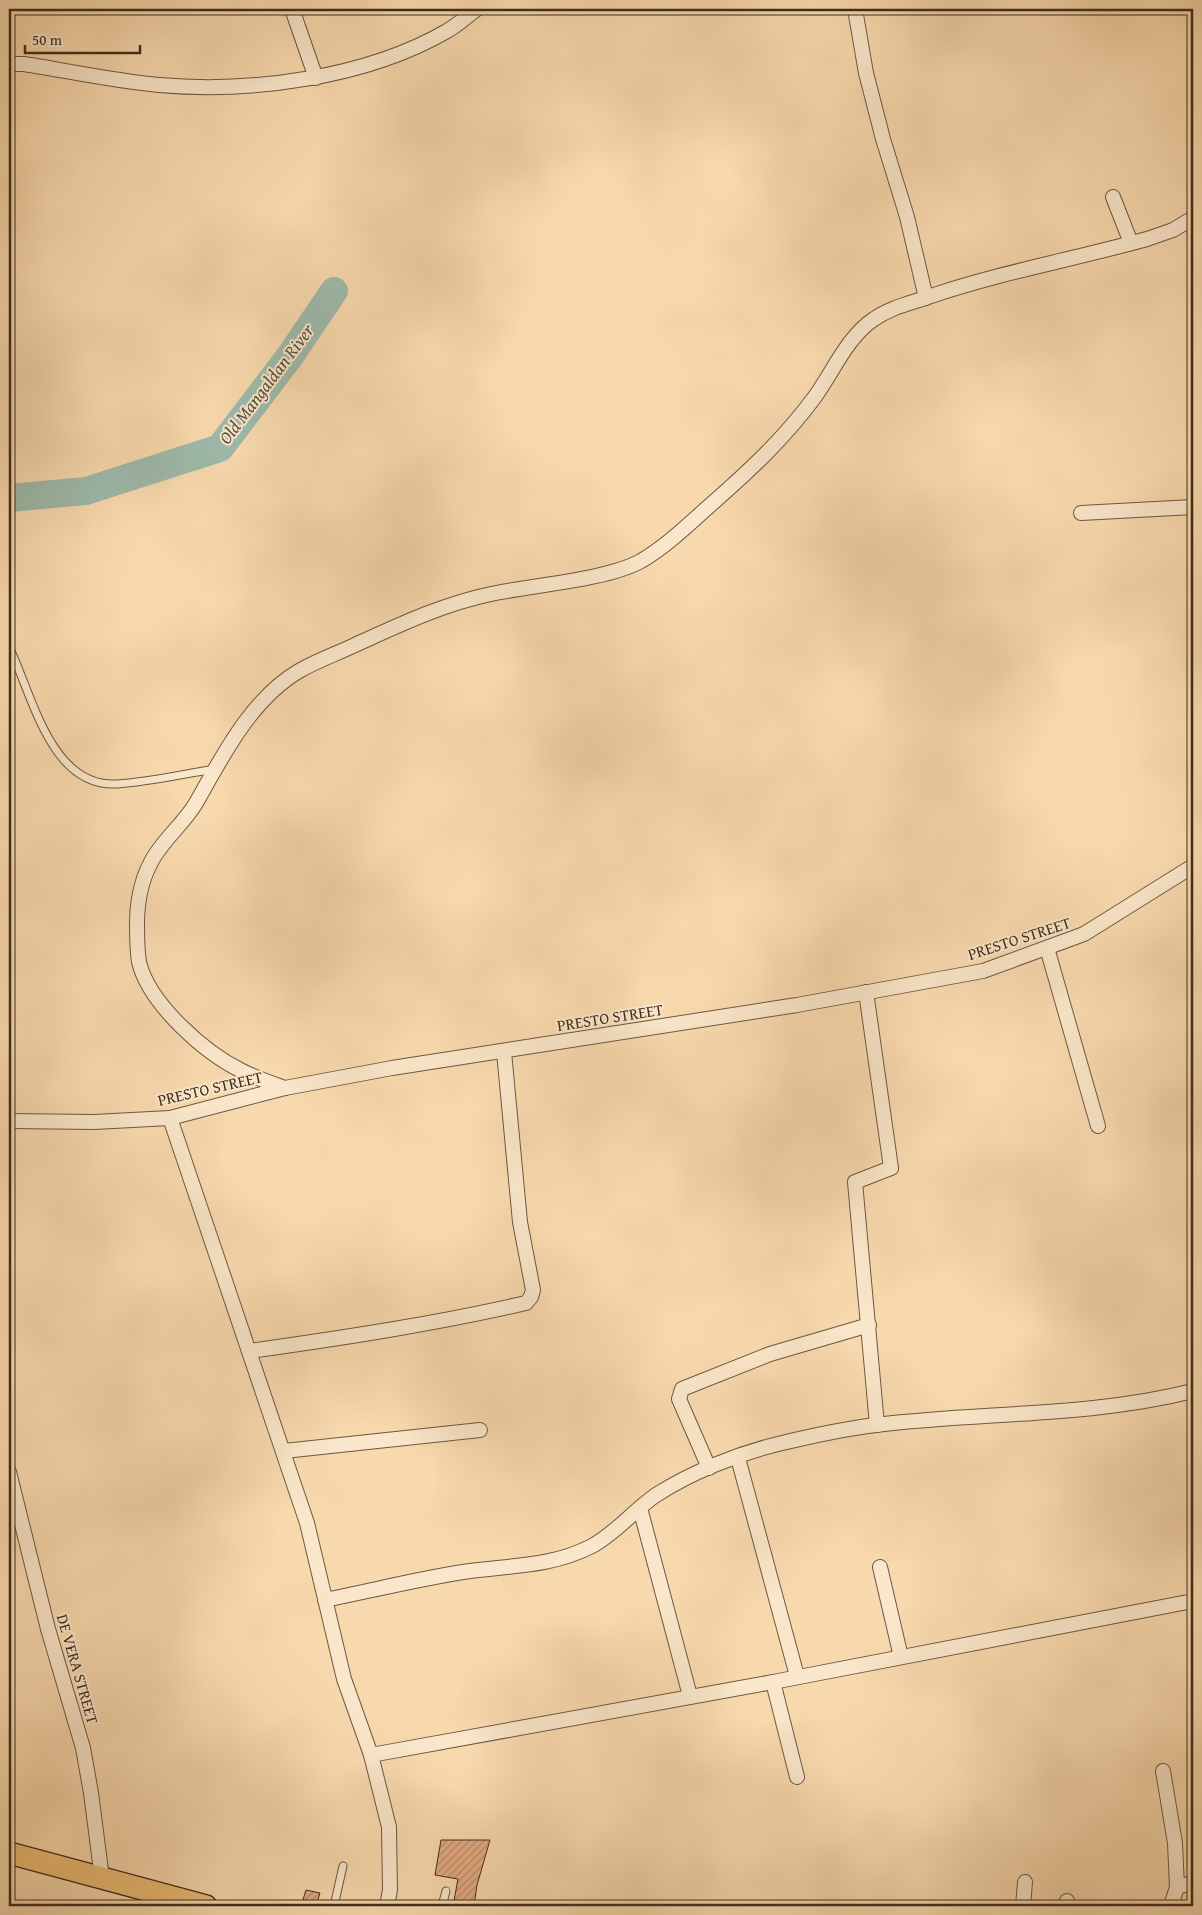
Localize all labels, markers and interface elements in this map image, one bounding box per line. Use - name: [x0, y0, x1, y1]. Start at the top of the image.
- scale bar: [25, 22, 140, 54]
- text: 50 m: [32, 29, 63, 50]
- water label: Old Mangaldan River: [212, 317, 321, 450]
- street label: PRESTO STREET: [964, 910, 1074, 966]
- street label: PRESTO STREET: [555, 997, 665, 1037]
- street label: PRESTO STREET: [155, 1064, 265, 1112]
- street label: DE VERA STREET: [51, 1611, 105, 1727]

